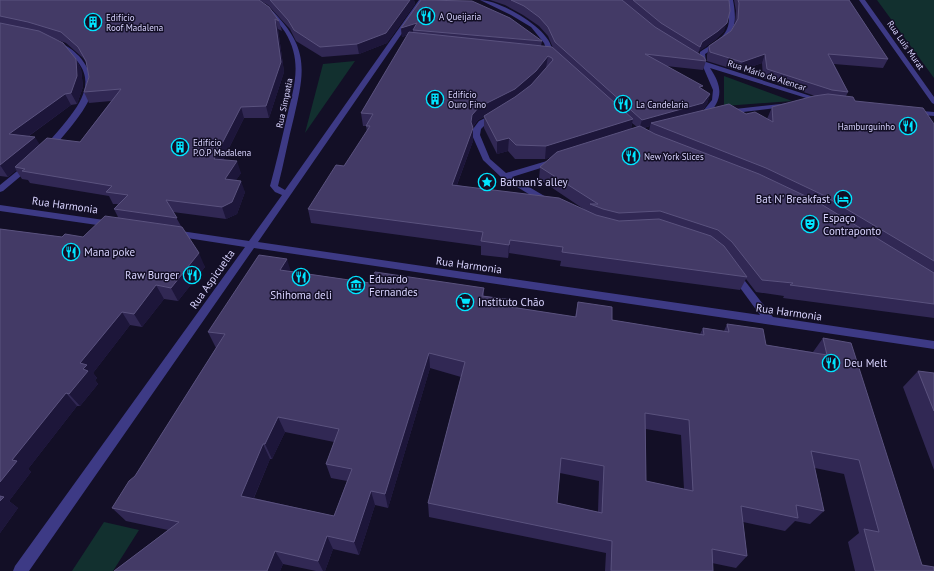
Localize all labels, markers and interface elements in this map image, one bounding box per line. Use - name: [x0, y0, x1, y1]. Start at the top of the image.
- restaurant icon: A Queijaria: [416, 6, 436, 26]
- place label: A Queijaria: [439, 11, 481, 22]
- building icon: Edifício Roof Madalena: [83, 12, 103, 32]
- place label: Edifício Roof Madalena: [106, 12, 163, 33]
- street label: Rua Luís Murat: [885, 18, 927, 72]
- street label: Rua Mário de Alencar: [726, 57, 808, 93]
- street label: Rua Simpatia: [273, 77, 295, 129]
- building icon: Edifício Ouro Fino: [425, 89, 445, 109]
- place label: Edifício Ouro Fino: [448, 89, 486, 110]
- restaurant icon: La Candelaria: [613, 94, 633, 114]
- place label: La Candelaria: [636, 99, 688, 110]
- restaurant icon: Hamburguinho: [898, 116, 918, 136]
- place label: Hamburguinho: [838, 121, 895, 132]
- building icon: Edifício P.O.P Madalena: [170, 137, 190, 157]
- place label: Edifício P.O.P Madalena: [193, 137, 251, 158]
- restaurant icon: New York Slices: [621, 146, 641, 166]
- place label: New York Slices: [644, 151, 704, 162]
- place icon: Batman's alley: [477, 172, 497, 192]
- place label: Batman's alley: [500, 175, 569, 189]
- hotel icon: Bat N' Breakfast: [833, 189, 853, 209]
- place label: Bat N' Breakfast: [756, 192, 830, 206]
- street label: Rua Harmonia: [31, 193, 99, 217]
- place label: Espaço Contraponto: [823, 211, 881, 238]
- theatre icon: Espaço Contraponto: [800, 214, 820, 234]
- restaurant icon: Mana poke: [61, 242, 81, 262]
- place label: Mana poke: [84, 245, 136, 259]
- street label: Rua Aspicuelta: [186, 247, 238, 311]
- street label: Rua Harmonia: [435, 253, 503, 277]
- restaurant icon: Raw Burger: [182, 265, 202, 285]
- restaurant icon: Shihoma deli: [291, 267, 311, 287]
- place label: Raw Burger: [125, 268, 179, 282]
- place label: Eduardo Fernandes: [369, 272, 418, 299]
- museum icon: Eduardo Fernandes: [346, 275, 366, 295]
- place label: Shihoma deli: [270, 288, 332, 302]
- supermarket icon: Instituto Chão: [455, 292, 475, 312]
- place label: Instituto Chão: [478, 295, 544, 309]
- street label: Rua Harmonia: [755, 300, 823, 324]
- restaurant icon: Deu Melt: [821, 353, 841, 373]
- place label: Deu Melt: [844, 356, 887, 370]

